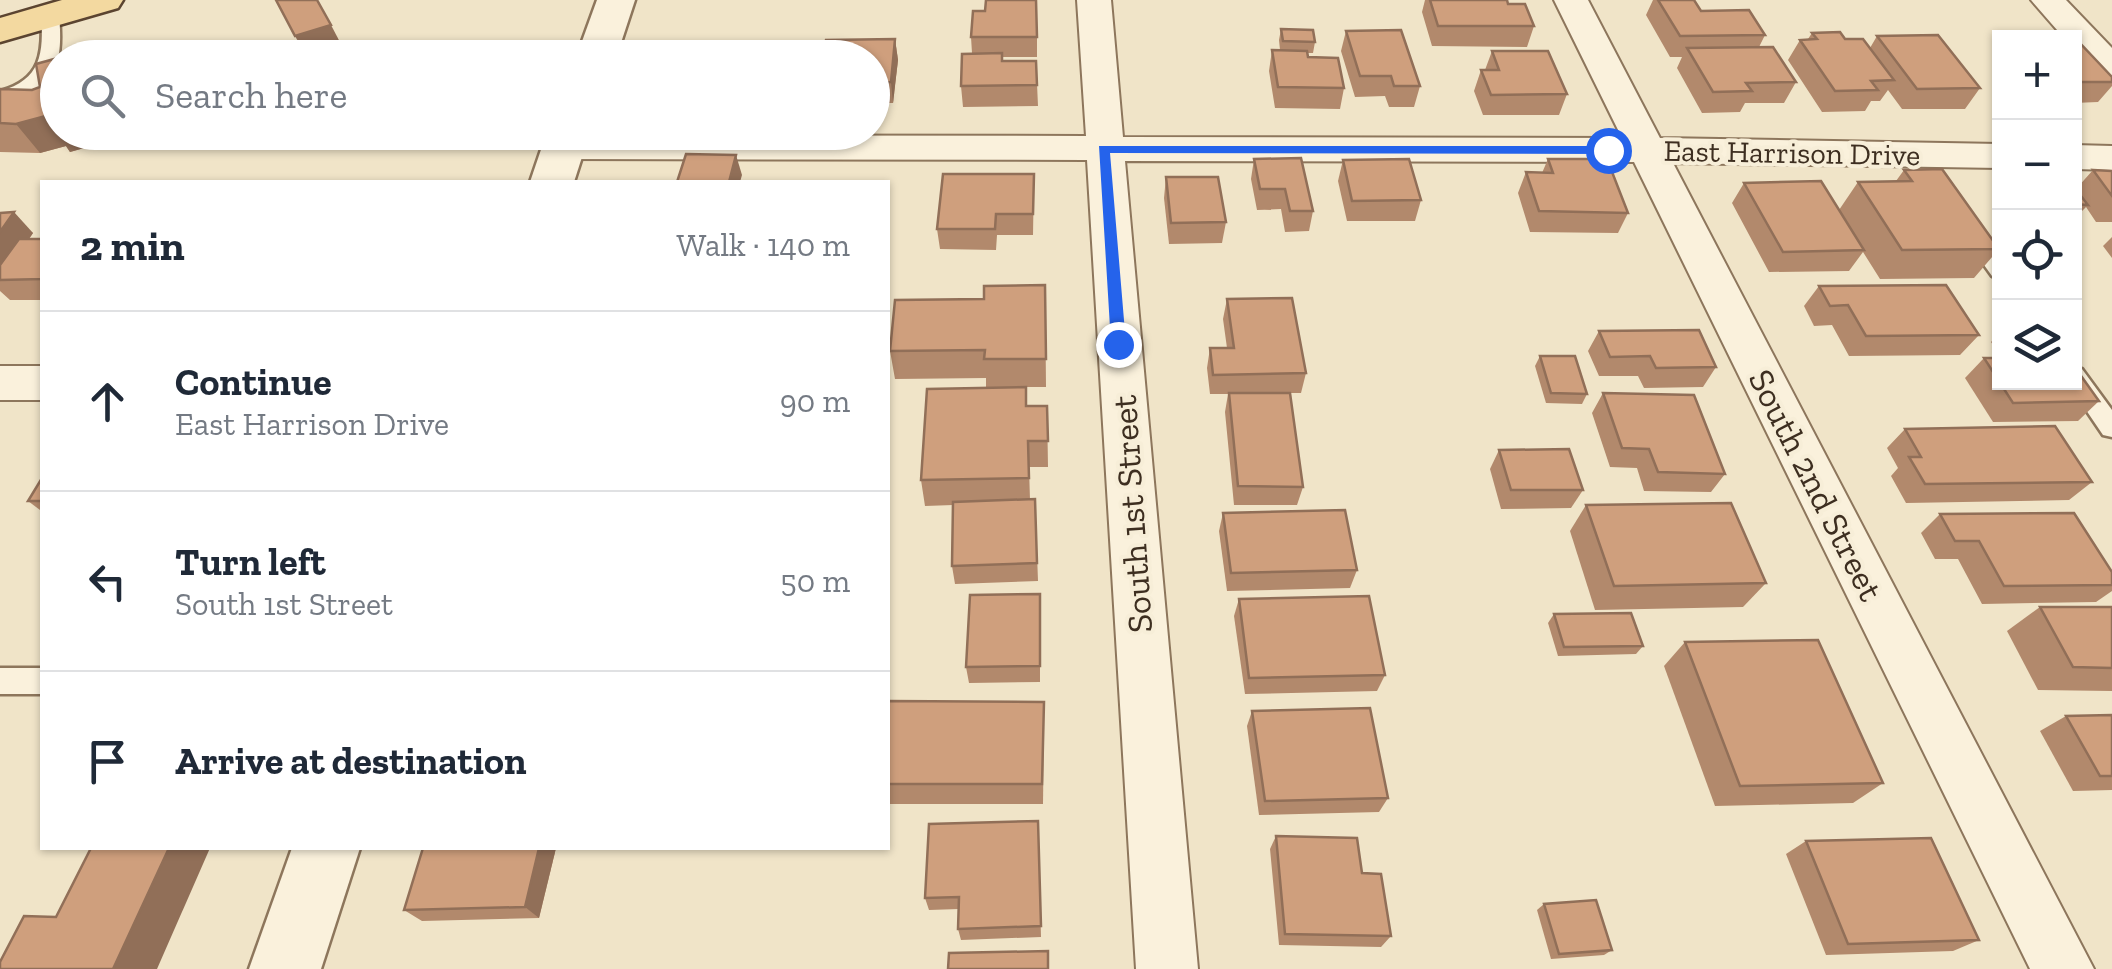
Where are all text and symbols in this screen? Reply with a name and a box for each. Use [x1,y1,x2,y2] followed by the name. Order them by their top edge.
[1992,30,2082,390] map controls
[1992,30,2082,120] button: +
[40,40,890,150] search box
[75,68,130,123] icon: search
[155,72,347,118] text: Search here
[1992,120,2082,210] button: −
[1586,128,1632,174] route start
[1663,133,1921,173] street label: East Harrison Drive
[1992,210,2082,300] button: locate
[80,220,185,271] text: 2 min
[676,226,850,264] text: Walk · 140 m
[1992,300,2082,390] button: layers
[1096,322,1142,368] route end
[175,359,332,405] text: Continue
[1740,362,1892,608] street label: South 2nd Street
[80,374,135,429] icon: ahead
[780,382,850,420] text: 90 m
[1103,394,1161,634] street label: South 1st Street
[175,405,449,443] text: East Harrison Drive
[175,539,326,585] text: Turn left
[80,554,135,609] icon: left
[780,562,850,600] text: 50 m
[175,585,393,623] text: South 1st Street
[80,734,135,789] icon: arrive
[175,738,526,784] text: Arrive at destination

